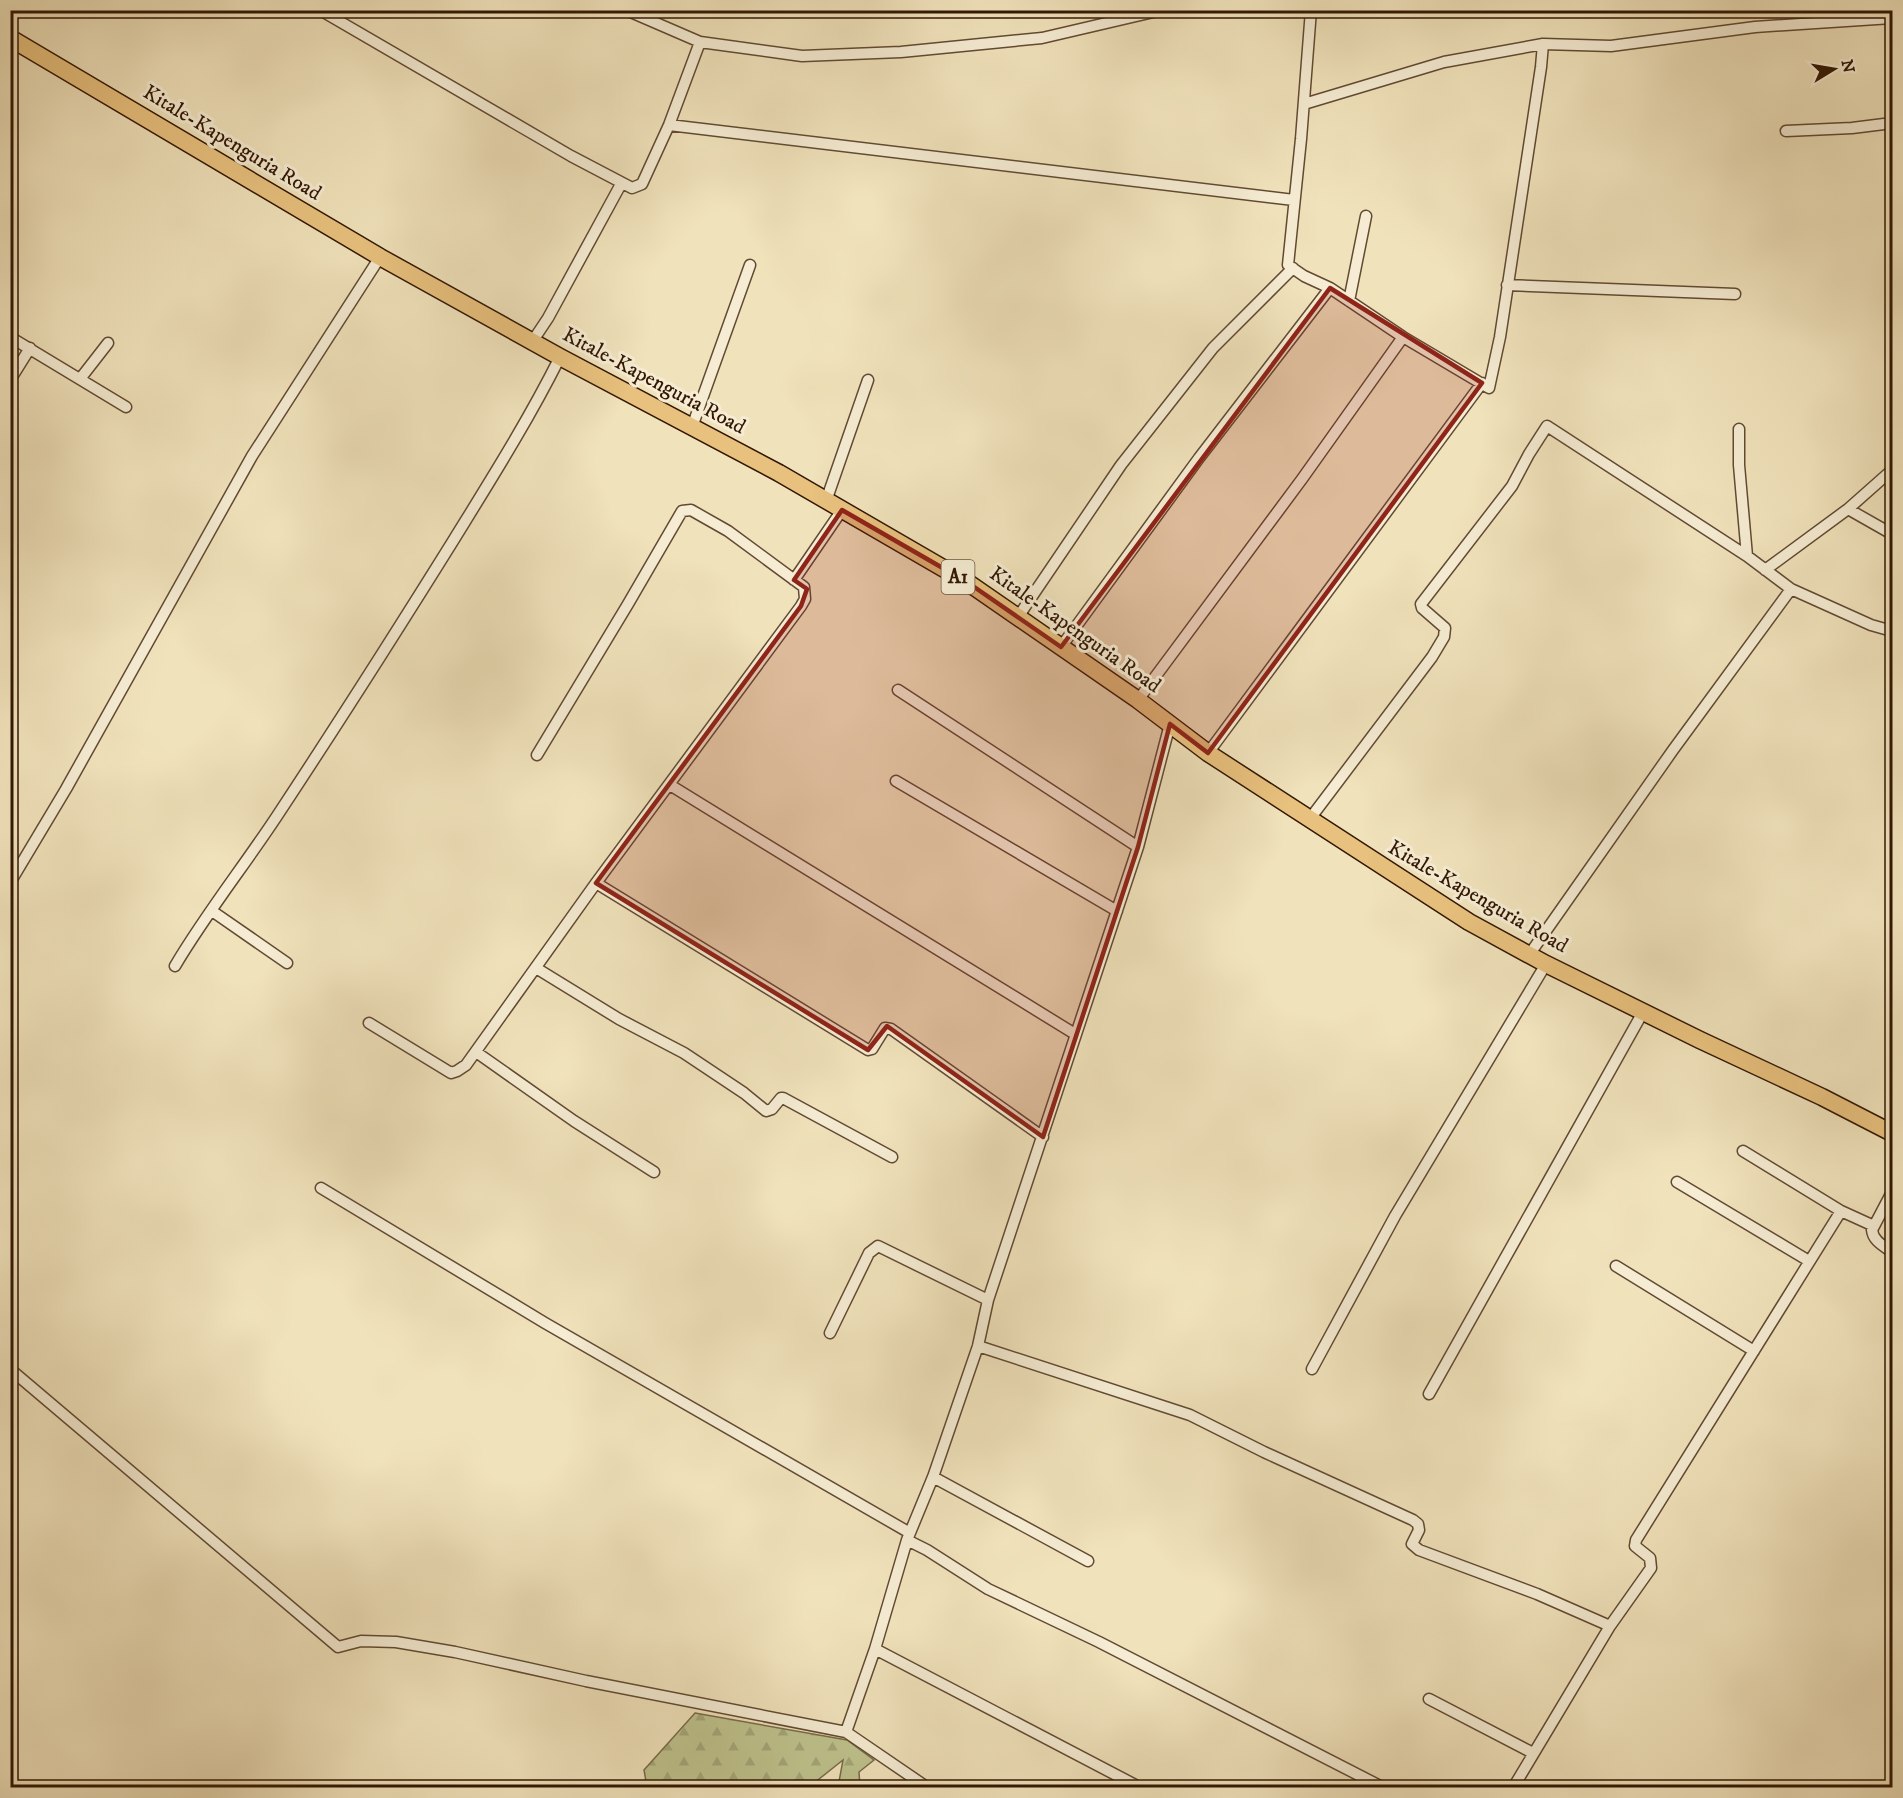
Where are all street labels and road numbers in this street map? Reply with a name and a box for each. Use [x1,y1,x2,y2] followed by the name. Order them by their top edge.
[138,79,326,207] street label: Kitale-Kapenguria Road
[558,322,750,441] street label: Kitale-Kapenguria Road
[942,560,974,594] road number: A1
[984,561,1166,699] street label: Kitale-Kapenguria Road
[1383,835,1573,959] street label: Kitale-Kapenguria Road

